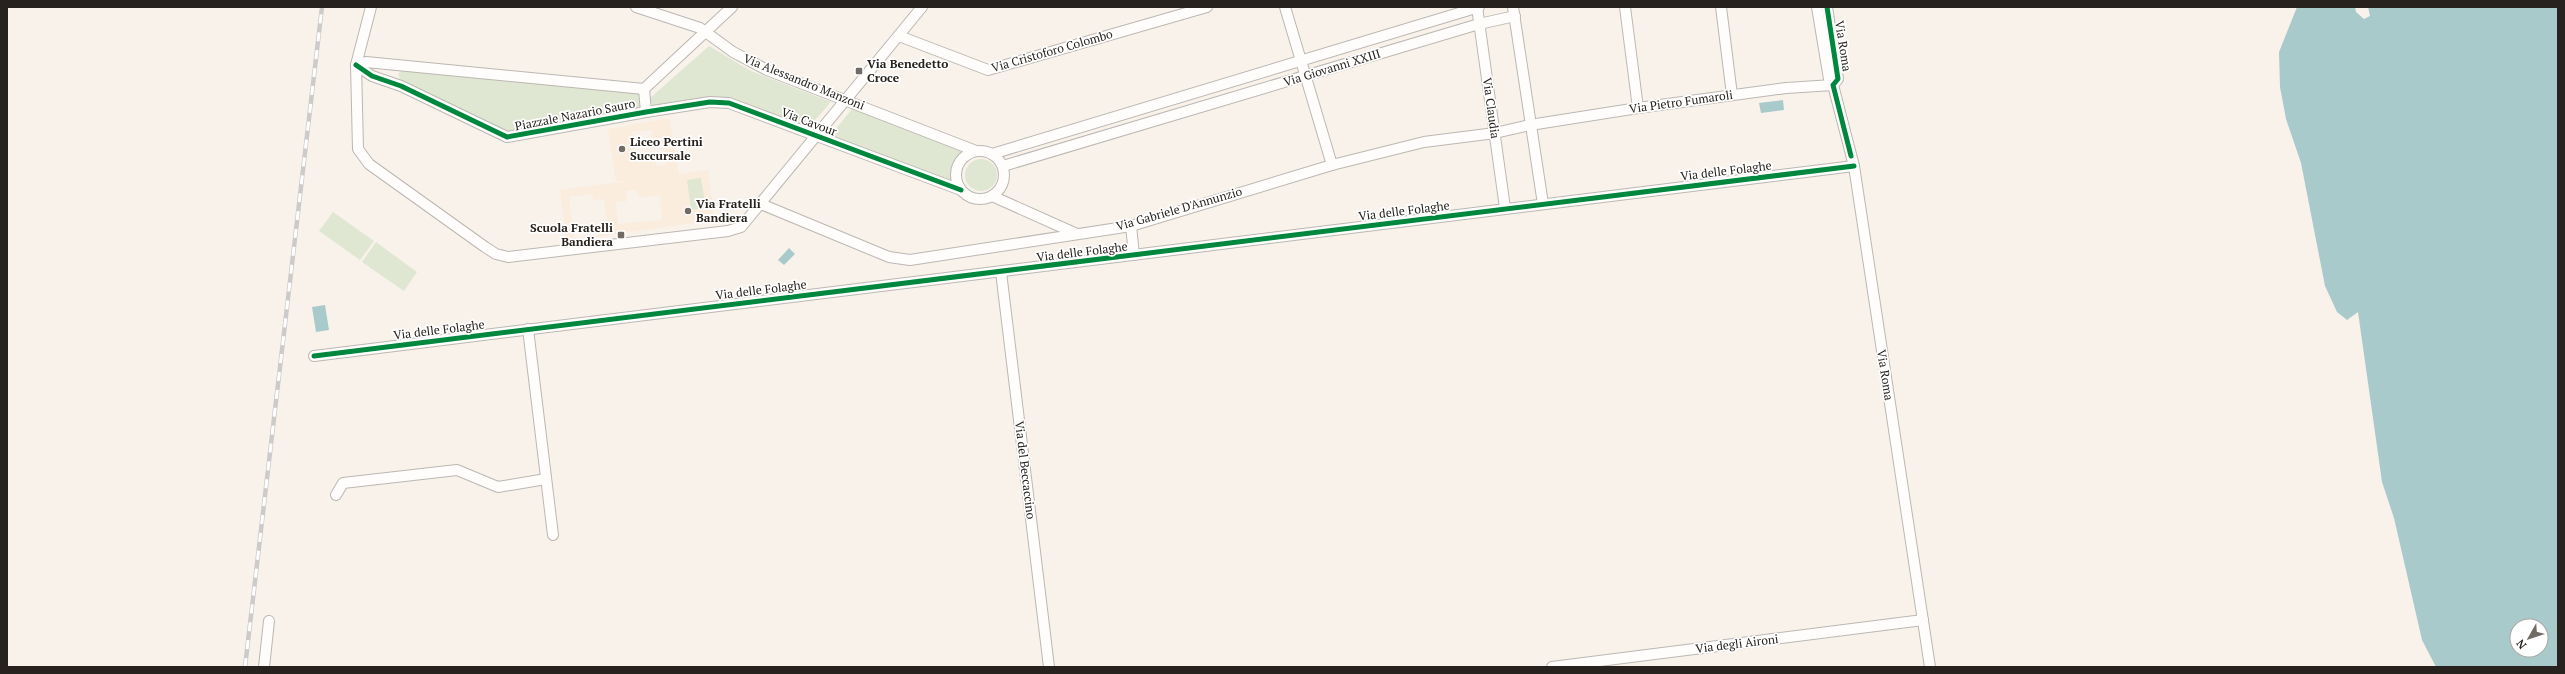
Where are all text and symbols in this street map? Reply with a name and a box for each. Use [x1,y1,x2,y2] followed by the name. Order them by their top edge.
[1832,19,1855,72] street label: Via Roma
[989,26,1115,75] street label: Via Cristoforo Colombo
[1281,46,1382,89] street label: Via Giovanni XXIII
[741,50,867,113] street label: Via Alessandro Manzoni
[867,56,948,85] place label: Via Benedetto Croce
[854,66,864,76] marker: Via Benedetto Croce
[1480,76,1503,139] street label: Via Claudia
[1628,87,1734,116] street label: Via Pietro Fumaroli
[514,95,637,134] street label: Piazzale Nazario Sauro
[779,104,840,139] street label: Via Cavour
[630,134,703,163] place label: Liceo Pertini Succursale
[617,144,627,154] marker: Liceo Pertini Succursale
[1679,157,1772,184] street label: Via delle Folaghe
[1114,183,1244,234] street label: Via Gabriele D'Annunzio
[696,196,761,225] place label: Via Fratelli Bandiera
[1357,197,1450,224] street label: Via delle Folaghe
[683,206,693,216] marker: Via Fratelli Bandiera
[530,220,613,249] place label: Scuola Fratelli Bandiera
[616,230,626,240] marker: Scuola Fratelli Bandiera
[1035,238,1128,265] street label: Via delle Folaghe
[714,276,807,303] street label: Via delle Folaghe
[392,316,485,343] street label: Via delle Folaghe
[1874,348,1897,401] street label: Via Roma
[1012,420,1039,520] street label: Via del Beccaccino
[2509,618,2549,658] north arrow
[1695,631,1780,656] street label: Via degli Aironi
[2513,636,2529,652] text: N

